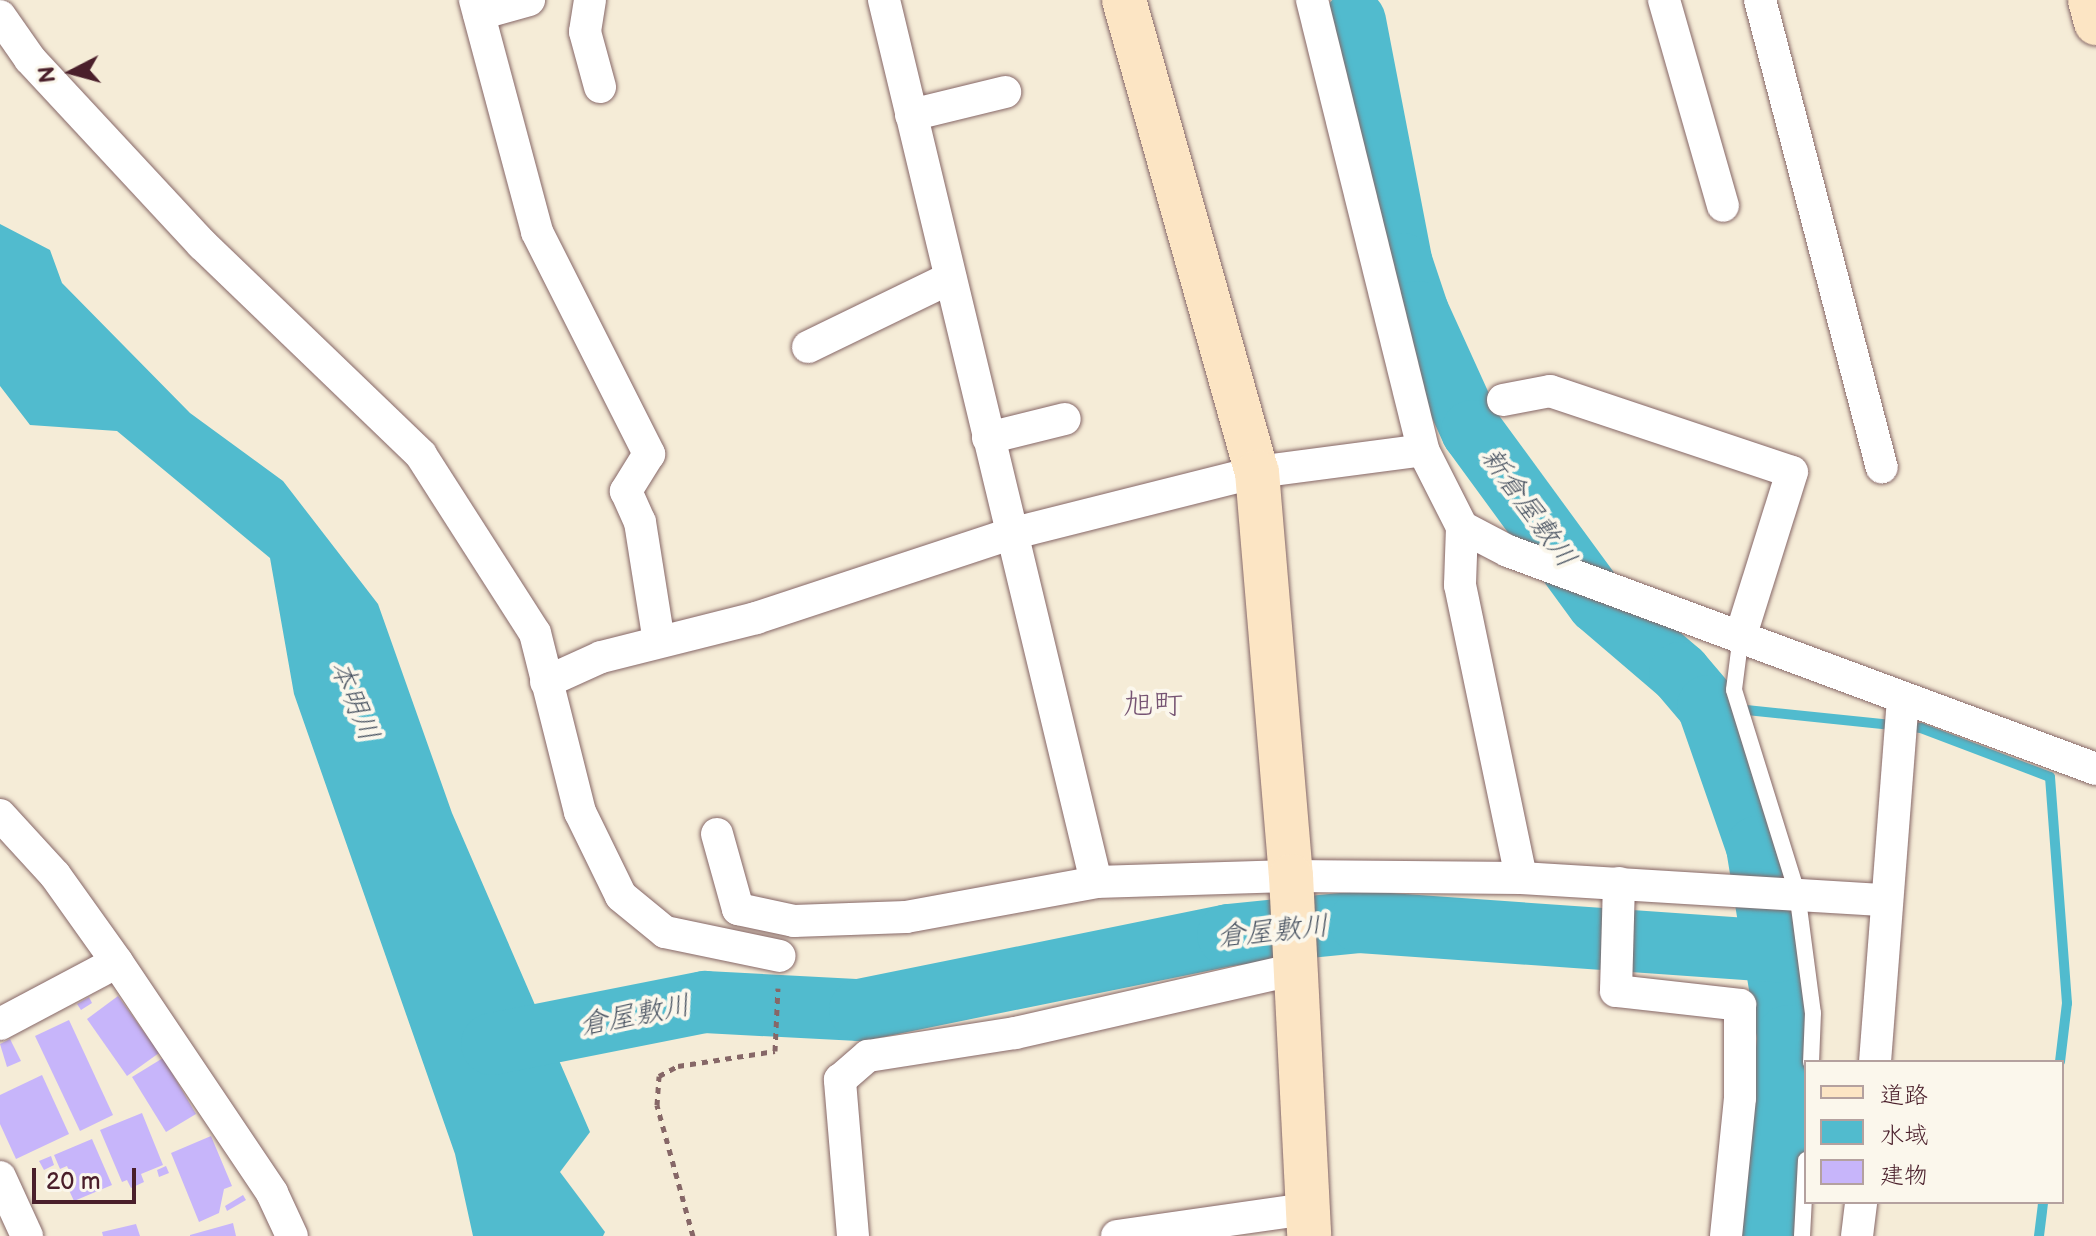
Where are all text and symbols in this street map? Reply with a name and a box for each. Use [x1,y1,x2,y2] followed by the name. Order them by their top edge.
[32,32,112,112] north arrow
[33,65,62,84] text: N
[1473,441,1583,575] water label: 新倉屋敷川
[323,656,385,746] water label: 本明川
[1123,687,1183,723] district label: 旭町
[1216,909,1330,955] water label: 倉屋敷川
[577,989,693,1043] water label: 倉屋敷川
[1804,1060,2064,1204] legend
[1880,1081,1928,1110] text: 道路
[1880,1121,1928,1150] text: 水域
[36,1152,140,1202] scale bar
[1880,1161,1928,1190] text: 建物
[46,1167,101,1196] text: 20 m

